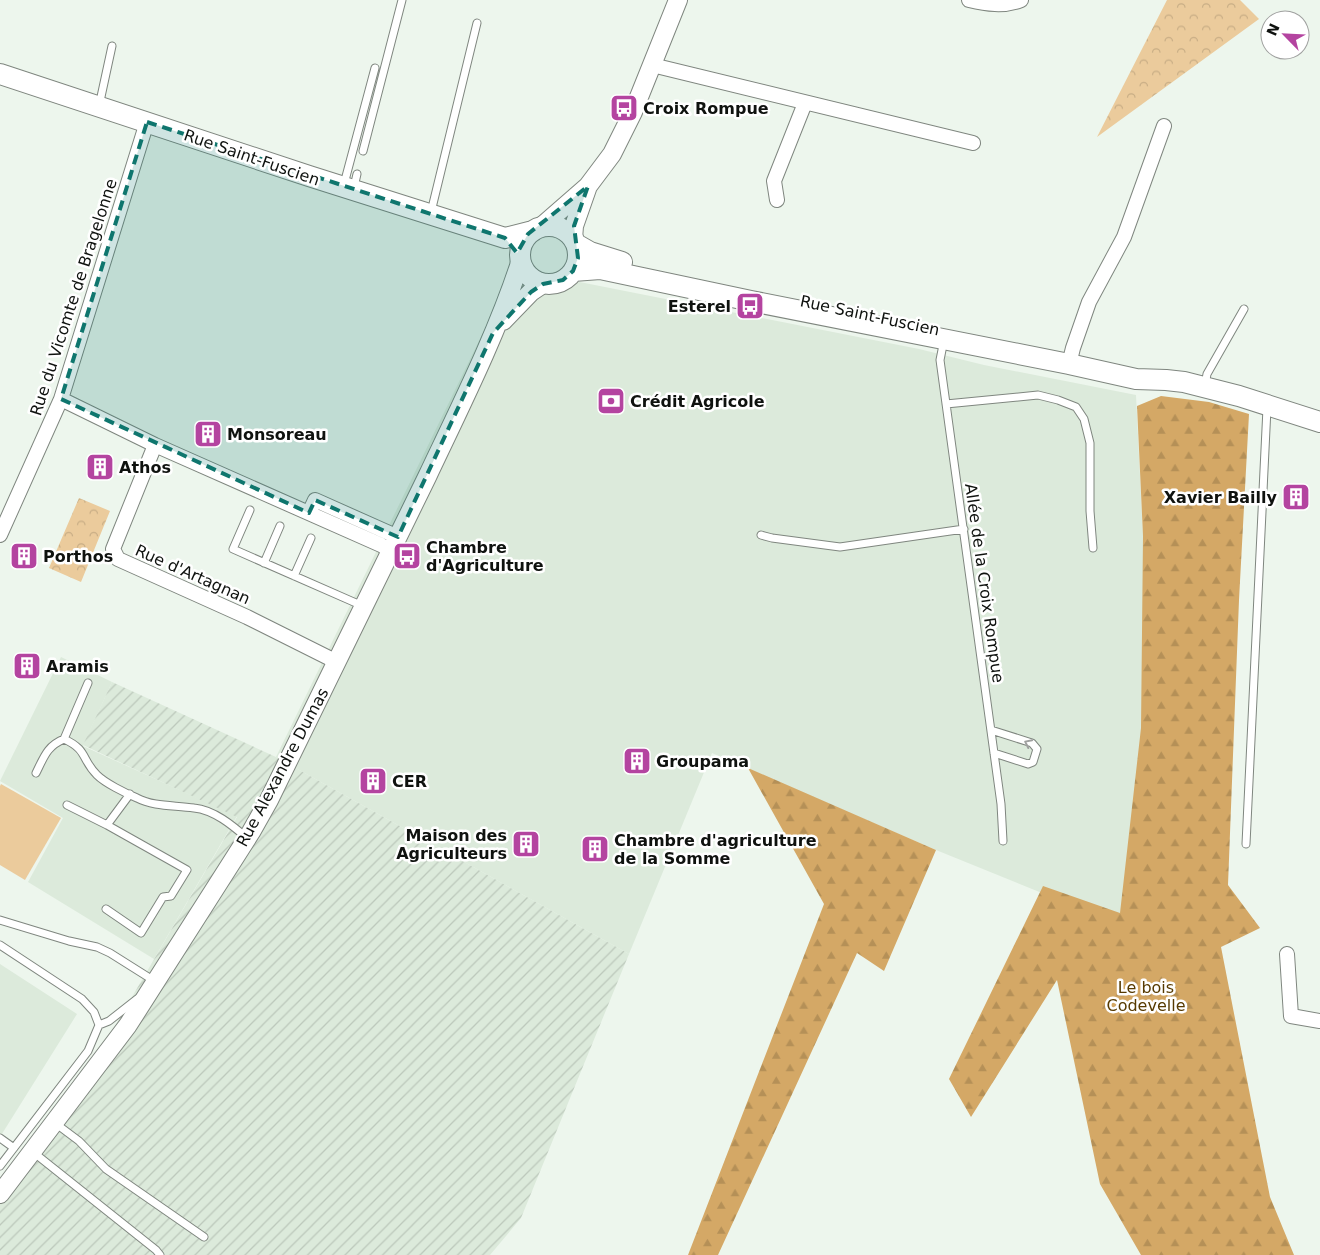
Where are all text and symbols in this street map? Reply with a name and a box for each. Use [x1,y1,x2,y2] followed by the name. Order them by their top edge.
[1260,10,1310,60] north arrow
[1263,21,1283,38] text: N
[609,93,639,123] bus stop icon: Croix Rompue
[643,99,769,118] place label: Croix Rompue
[182,125,322,190] street label: Rue Saint-Fuscien
[26,176,121,418] street label: Rue du Vicomte de Bragelonne
[735,291,765,321] bus stop icon: Esterel
[798,291,941,340] street label: Rue Saint-Fuscien
[668,297,731,316] place label: Esterel
[596,386,626,416] bank icon: Crédit Agricole
[630,392,765,411] place label: Crédit Agricole
[193,419,223,449] building icon: Monsoreau
[227,425,327,444] place label: Monsoreau
[85,452,115,482] building icon: Athos
[119,458,171,477] place label: Athos
[961,482,1008,684] street label: Allée de la Croix Rompue
[1281,482,1311,512] building icon: Xavier Bailly
[1164,488,1278,507] place label: Xavier Bailly
[426,538,544,575] place label: Chambre d'Agriculture
[9,541,39,571] building icon: Porthos
[132,541,253,608] street label: Rue d'Artagnan
[392,541,422,571] bus stop icon: Chambre d'Agriculture
[43,547,113,566] place label: Porthos
[12,651,42,681] building icon: Aramis
[46,657,109,676] place label: Aramis
[232,684,332,850] street label: Rue Alexandre Dumas
[1024,739,1033,749] one-way arrow
[622,746,652,776] building icon: Groupama
[656,752,749,771] place label: Groupama
[358,766,388,796] building icon: CER
[392,772,427,791] place label: CER
[396,826,507,863] place label: Maison des Agriculteurs
[511,829,541,859] building icon: Maison des Agriculteurs
[614,831,817,868] place label: Chambre d'agriculture de la Somme
[580,834,610,864] building icon: Chambre d'agriculture de la Somme
[1106,978,1186,1015] park label: Le bois Codevelle

